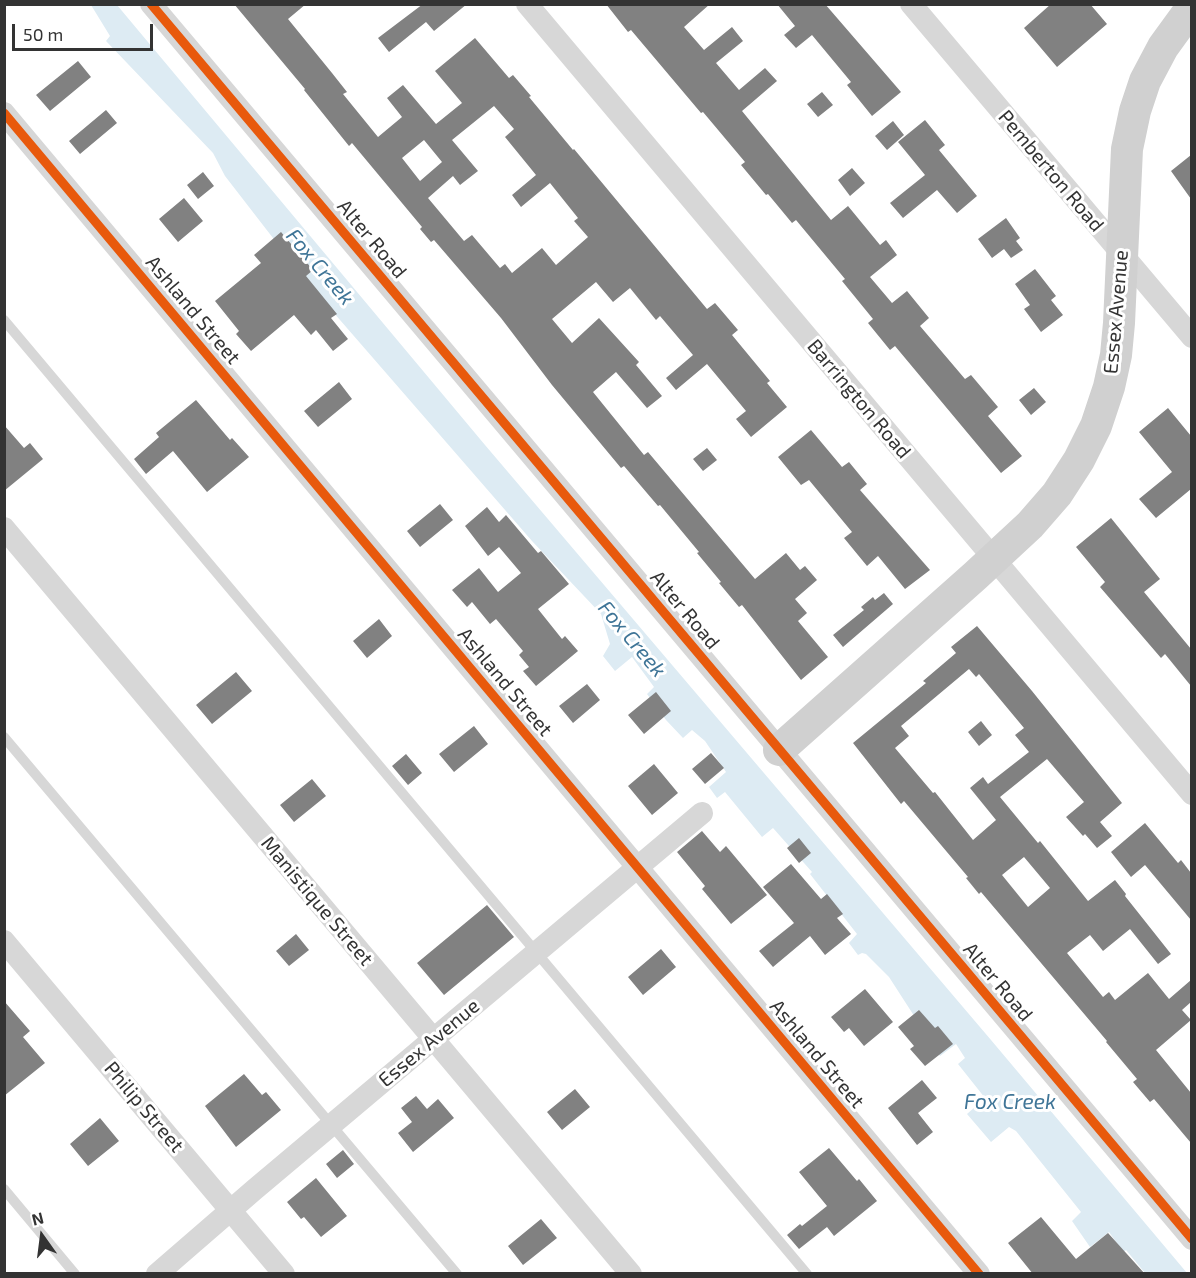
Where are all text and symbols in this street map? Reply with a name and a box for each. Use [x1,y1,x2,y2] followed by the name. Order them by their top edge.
[15,12,156,50] scale bar
[23,23,63,45] text: 50 m
[993,105,1109,237] street label: Pemberton Road
[332,195,412,283] street label: Alter Road
[281,224,359,310] water label: Fox Creek
[1099,249,1133,375] street label: Essex Avenue
[141,251,245,369] street label: Ashland Street
[802,334,916,464] street label: Barrington Road
[645,566,725,654] street label: Alter Road
[593,596,671,682] water label: Fox Creek
[453,623,557,741] street label: Ashland Street
[256,831,378,971] street label: Manistique Street
[958,938,1038,1026] street label: Alter Road
[374,994,484,1092] street label: Essex Avenue
[765,995,869,1113] street label: Ashland Street
[99,1057,189,1157] street label: Philip Street
[964,1089,1056,1115] water label: Fox Creek
[12,1206,72,1266] north arrow
[30,1207,45,1229] text: N

